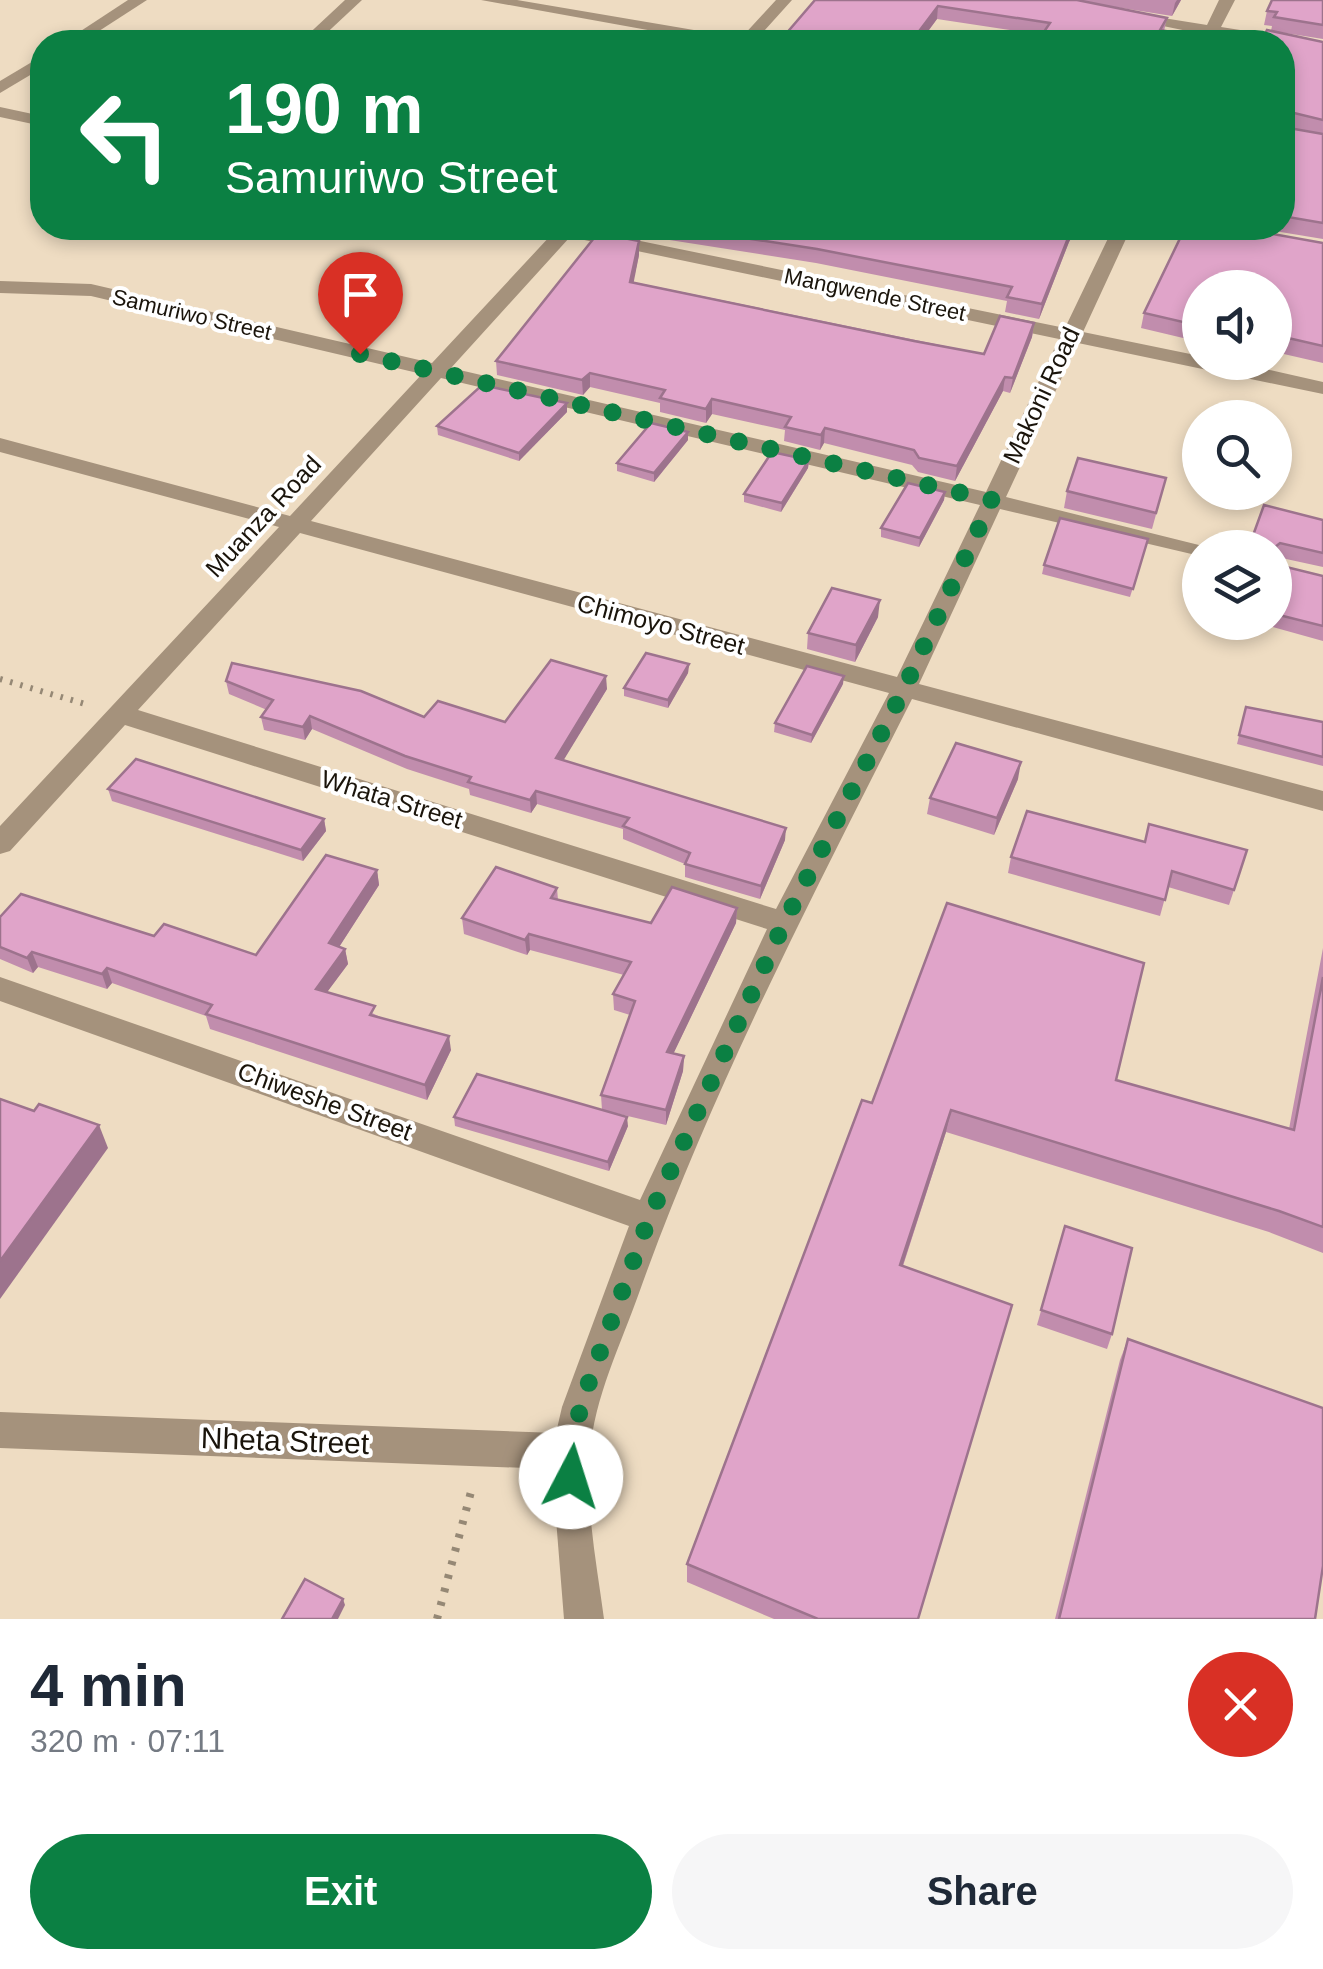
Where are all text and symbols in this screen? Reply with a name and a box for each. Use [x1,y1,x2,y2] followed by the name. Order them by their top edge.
[60,70,190,200] icon: left
[225,70,423,148] text: 190 m
[225,152,558,203] text: Samuriwo Street
[318,252,403,355] pin
[782,263,968,326] street label: Mangwende Street
[333,267,388,322] icon: arrive
[1182,270,1292,640] map controls
[1182,270,1292,380] button: sound
[110,284,274,345] street label: Samuriwo Street
[997,322,1085,468] street label: Makoni Road
[1182,400,1292,510] button: search
[200,450,326,582] street label: Muanza Road
[1182,530,1292,640] button: layers
[574,588,748,660] street label: Chimoyo Street
[318,764,466,834] street label: Whata Street
[234,1056,416,1146] street label: Chiweshe Street
[200,1421,370,1460] street label: Nheta Street
[519,1425,623,1529] position arrow
[30,1652,187,1719] text: 4 min
[1188,1652,1293,1757] button: close
[30,1723,225,1759] text: 320 m · 07:11
[30,1834,652,1949] button: Exit
[672,1834,1293,1949] button: Share

